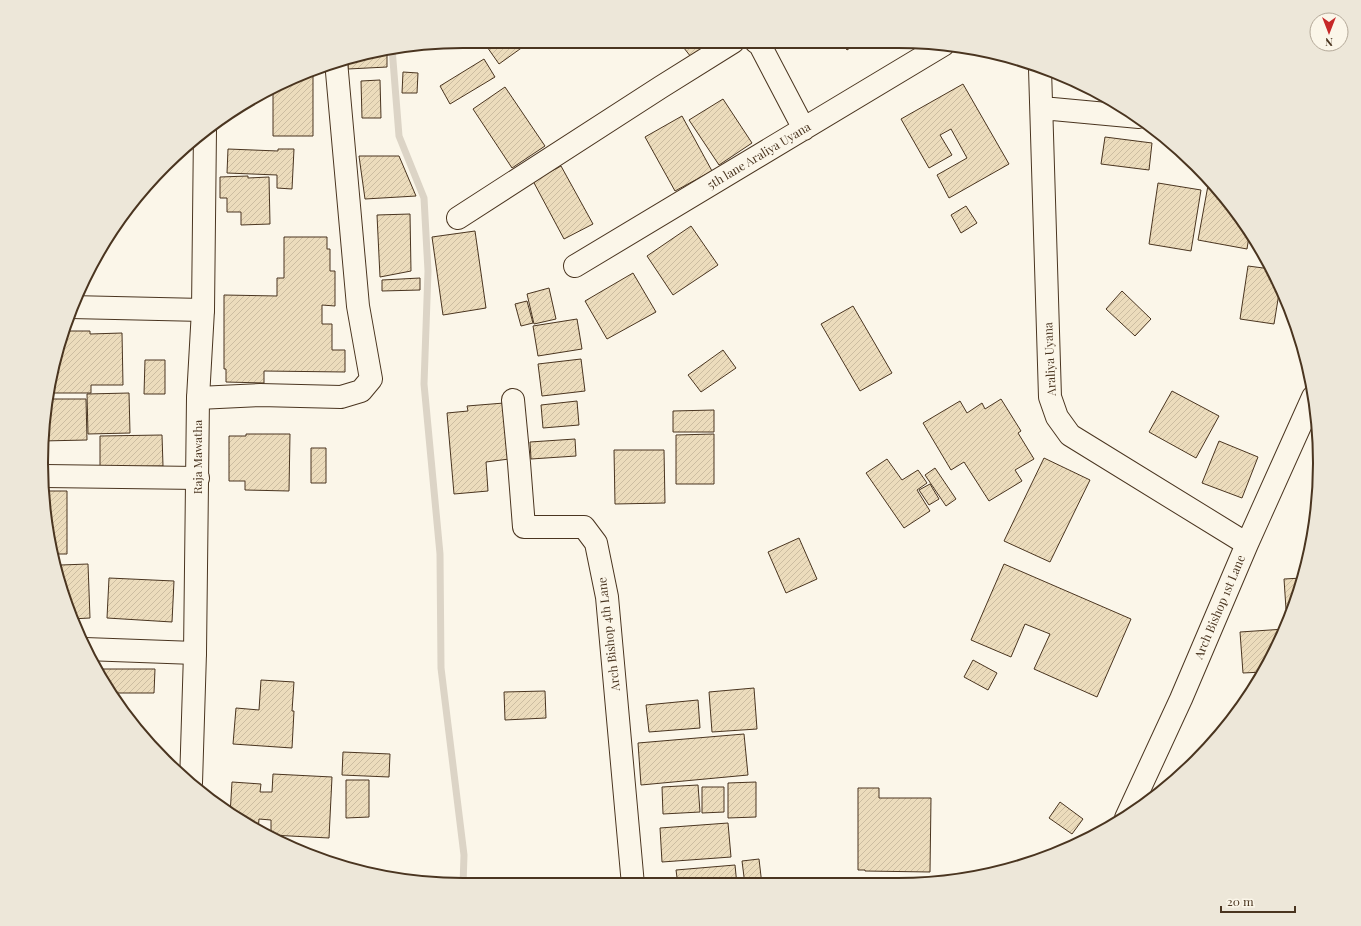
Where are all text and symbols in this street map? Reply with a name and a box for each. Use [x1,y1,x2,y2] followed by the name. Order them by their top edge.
[1309,12,1349,52] north arrow
[1325,35,1333,50] text: N
[704,118,813,192] street label: 5th lane Araliya Uyana
[1039,322,1059,397] street label: Araliya Uyana
[189,420,205,494] street label: Raja Mawatha
[1190,552,1248,662] street label: Arch Bishop 1st Lane
[593,576,623,693] street label: Arch Bishop 4th Lane
[1221,888,1295,914] scale bar
[1227,893,1254,909] text: 20 m

